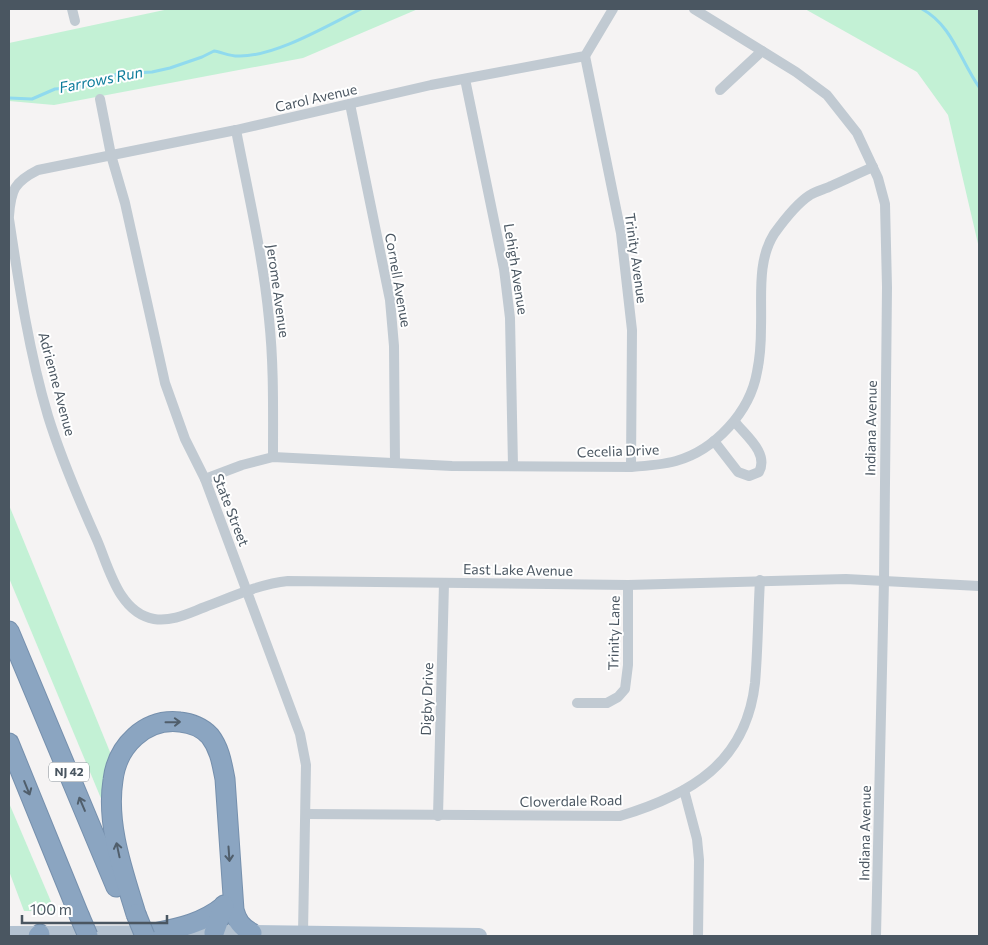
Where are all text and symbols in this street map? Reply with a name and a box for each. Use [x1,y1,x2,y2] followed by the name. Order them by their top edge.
[57,62,144,96] water label: Farrows Run
[273,80,359,115] street label: Carol Avenue
[622,212,651,304] street label: Trinity Avenue
[501,222,532,316] street label: Lehigh Avenue
[382,231,415,328] street label: Cornell Avenue
[264,243,293,339] street label: Jerome Avenue
[35,330,80,438] street label: Adrienne Avenue
[861,380,880,476] street label: Indiana Avenue
[577,441,659,460] street label: Cecelia Drive
[210,471,253,549] street label: State Street
[463,560,573,579] street label: East Lake Avenue
[604,595,623,671] street label: Trinity Lane
[417,662,436,736] street label: Digby Drive
[164,717,180,727] one-way arrow
[49,762,89,782] road number: NJ 42
[23,780,33,795] one-way arrow
[855,785,874,881] street label: Indiana Avenue
[520,791,622,810] street label: Cloverdale Road
[77,797,86,812] one-way arrow
[113,843,122,859] one-way arrow
[225,845,234,861] one-way arrow
[22,892,168,924] scale bar
[30,900,72,918] text: 100 m

